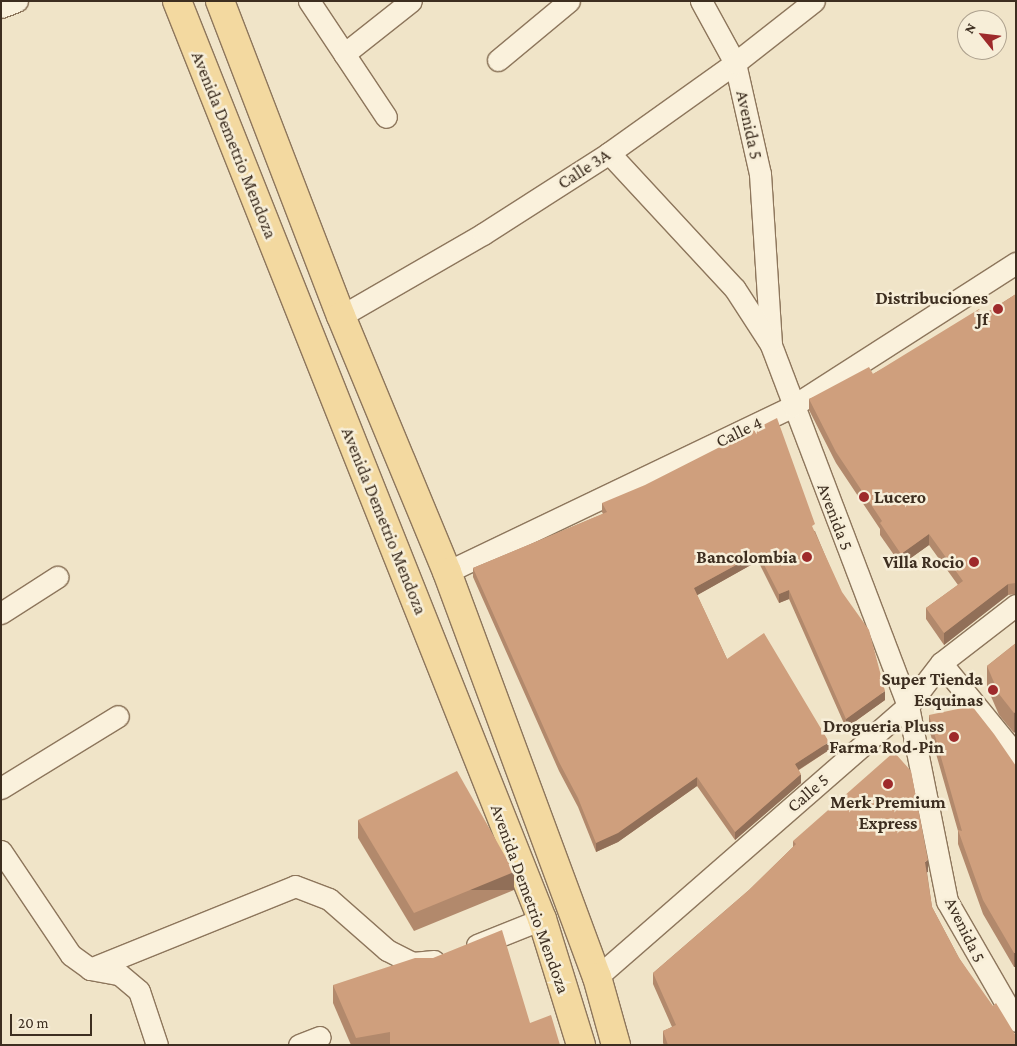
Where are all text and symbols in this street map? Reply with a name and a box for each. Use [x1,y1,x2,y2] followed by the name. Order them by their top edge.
[957,10,1007,60] north arrow
[960,20,979,36] text: N
[187,48,281,242] street label: Avenida Demetrio Mendoza
[731,89,767,161] street label: Avenida 5
[554,144,614,194] street label: Calle 3A
[875,288,988,330] place label: Distribuciones Jf
[992,303,1004,315] marker: Distribuciones Jf
[712,412,766,452] street label: Calle 4
[337,424,431,618] street label: Avenida Demetrio Mendoza
[812,480,858,554] street label: Avenida 5
[874,486,926,508] place label: Lucero
[858,491,870,503] marker: Lucero
[696,546,797,568] place label: Bancolombia
[801,551,813,563] marker: Bancolombia
[883,551,964,573] place label: Villa Rocio
[968,556,980,568] marker: Villa Rocio
[882,669,983,712] place label: Super Tienda Esquinas
[987,684,999,696] marker: Super Tienda Esquinas
[823,716,944,759] place label: Drogueria Pluss Farma Rod-Pin
[948,731,960,743] marker: Drogueria Pluss Farma Rod-Pin
[783,769,833,817] street label: Calle 5
[882,778,894,790] marker: Merk Premium Express
[830,792,946,834] place label: Merk Premium Express
[486,801,574,997] street label: Avenida Demetrio Mendoza
[940,894,990,966] street label: Avenida 5
[12,1004,95,1036] scale bar
[18,1015,49,1031] text: 20 m

